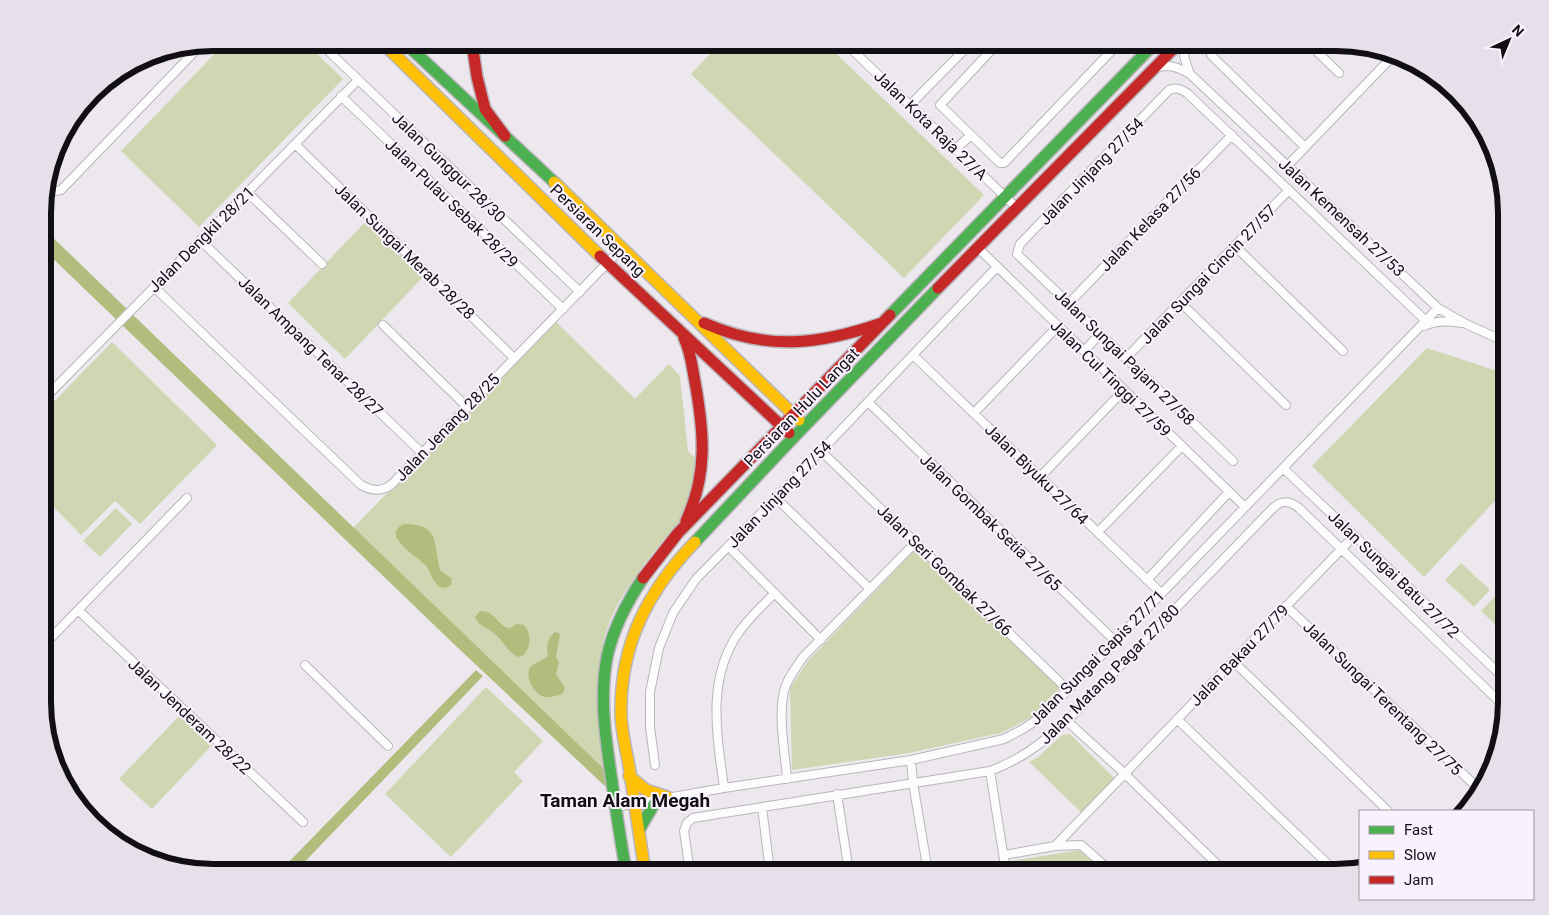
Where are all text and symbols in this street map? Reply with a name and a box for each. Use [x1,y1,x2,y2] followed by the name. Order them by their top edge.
[1484,15,1534,65] north arrow
[1509,21,1527,40] text: N
[870,66,992,185] street label: Jalan Kota Raja 27/A
[388,108,509,226] street label: Jalan Gunggur 28/30
[1035,114,1147,229] street label: Jalan Jinjang 27/54
[381,135,522,272] street label: Jalan Pulau Sebak 28/29
[1275,154,1408,281] street label: Jalan Kemensah 27/53
[1096,163,1205,275] street label: Jalan Kelasa 27/56
[331,179,479,323] street label: Jalan Sungai Merab 28/28
[546,180,649,281] street label: Persiaran Sepang
[144,182,258,296] street label: Jalan Dengkil 28/21
[1137,201,1280,348] street label: Jalan Sungai Cincin 27/57
[235,272,387,420] street label: Jalan Ampang Tenar 28/27
[1051,285,1199,429] street label: Jalan Sungai Pajam 27/58
[1046,316,1175,441] street label: Jalan Cul Tinggi 27/59
[740,344,863,471] street label: Persiaran Hulu Langat
[391,370,504,485] street label: Jalan Jenang 28/25
[981,420,1092,529] street label: Jalan Biyuku 27/64
[723,437,835,552] street label: Jalan Jinjang 27/54
[916,450,1065,595] street label: Jalan Gombak Setia 27/65
[873,501,1016,640] street label: Jalan Seri Gombak 27/66
[1324,507,1463,642] street label: Jalan Sungai Batu 27/72
[1026,586,1169,729] street label: Jalan Sungai Gapis 27/71
[1036,601,1183,748] street label: Jalan Matang Pagar 27/80
[1186,601,1293,710] street label: Jalan Bakau 27/79
[1299,617,1466,779] street label: Jalan Sungai Terentang 27/75
[124,655,255,778] street label: Jalan Jenderam 28/22
[540,789,710,812] district label: Taman Alam Megah
[1359,810,1534,900] legend
[1404,821,1433,839] text: Fast
[1404,846,1436,864] text: Slow
[1404,871,1434,889] text: Jam

